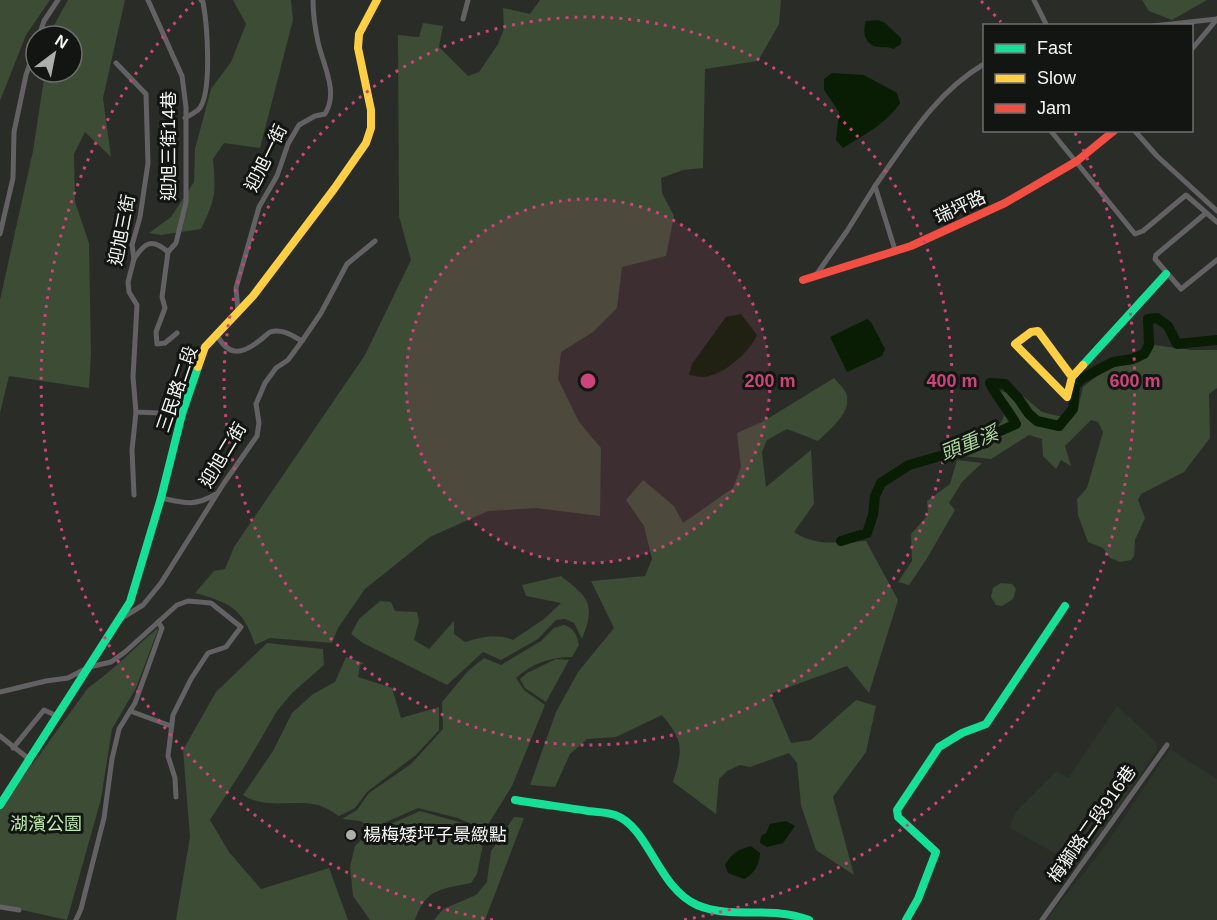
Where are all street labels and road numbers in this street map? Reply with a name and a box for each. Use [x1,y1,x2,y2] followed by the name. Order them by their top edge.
[159,91,179,201] street label: 迎旭三街14巷
[241,121,291,195] street label: 迎旭一街
[931,187,989,227] street label: 瑞坪路
[105,193,139,267] street label: 迎旭三街
[153,343,201,435] street label: 三民路二段
[196,419,250,491] street label: 迎旭二街
[1044,762,1140,886] street label: 梅獅路二段916巷

